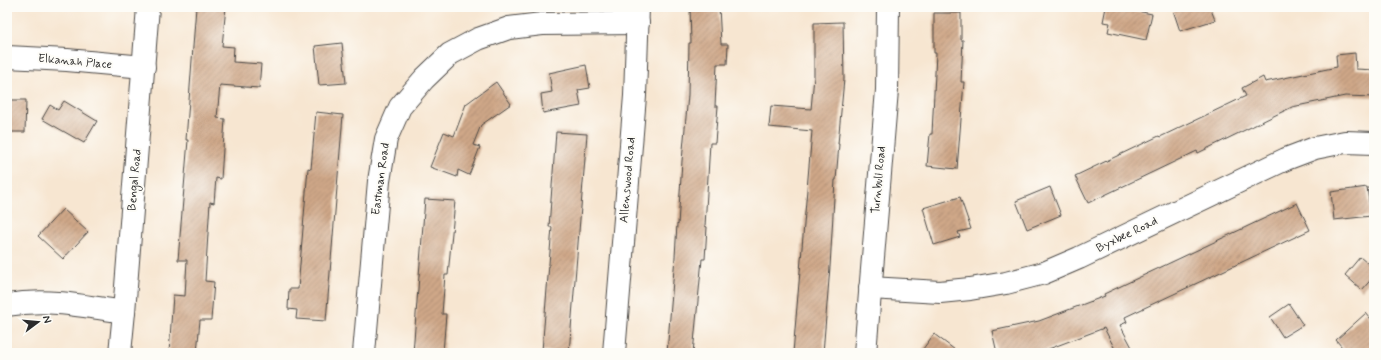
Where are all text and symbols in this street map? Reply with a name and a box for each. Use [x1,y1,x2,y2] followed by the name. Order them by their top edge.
[37,51,113,73] street label: Elkanah Place
[616,136,640,224] street label: Allenswood Road
[368,142,394,216] street label: Eastman Road
[868,146,890,214] street label: Turnbull Road
[124,148,146,212] street label: Bengal Road
[1094,213,1160,257] street label: Byxbee Road
[18,302,58,342] north arrow
[39,314,54,325] text: N

